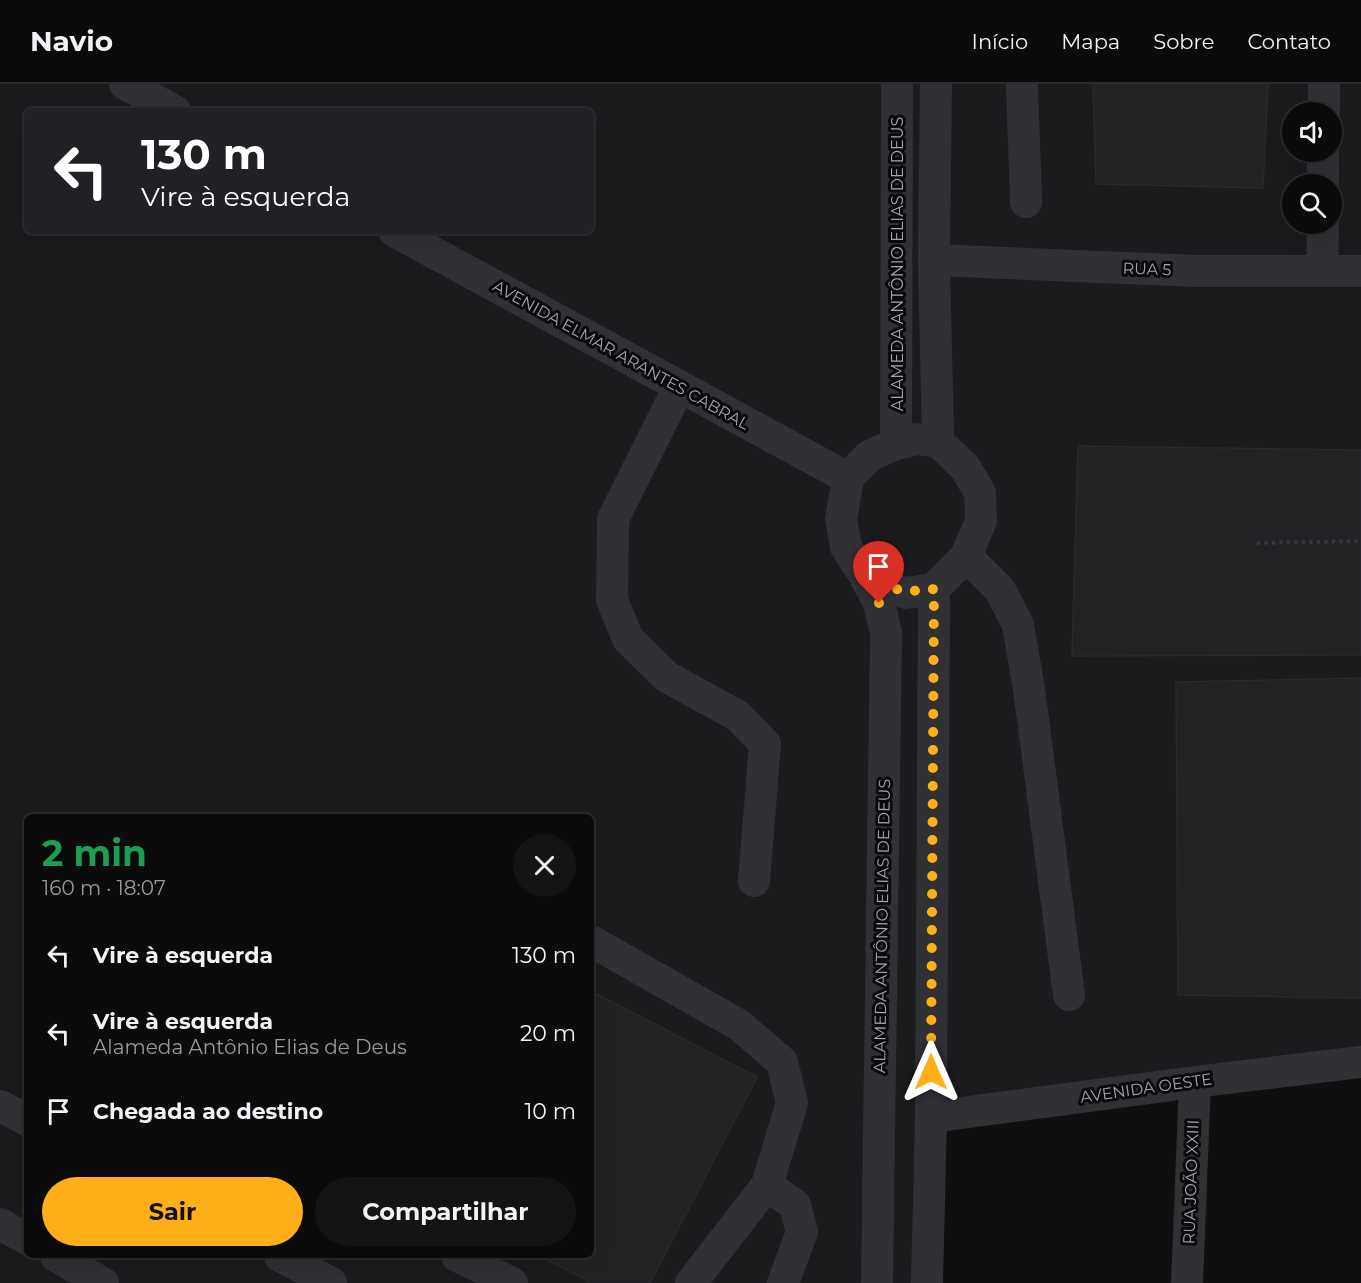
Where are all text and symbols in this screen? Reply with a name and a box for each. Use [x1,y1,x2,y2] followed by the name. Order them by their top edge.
[30,24,113,58] text: Navio
[972,29,1028,54] text: Início
[1061,29,1120,54] text: Mapa
[1153,29,1214,54] text: Sobre
[1247,29,1331,54] text: Contato
[1282,102,1342,234] map controls
[1282,102,1342,162] button: sound
[888,117,907,411] street label: ALAMEDA ANTÔNIO ELIAS DE DEUS
[141,128,267,180] text: 130 m
[42,132,120,210] icon: left
[1282,174,1342,234] button: search
[141,180,350,213] text: Vire à esquerda
[1122,259,1172,279] street label: RUA 5
[489,276,753,434] street label: AVENIDA ELMAR ARANTES CABRAL
[853,541,904,603] pin
[862,550,895,583] icon: arrive
[870,778,894,1073] street label: ALAMEDA ANTÔNIO ELIAS DE DEUS
[42,831,147,875] text: 2 min
[513,834,576,897] button: close
[42,876,166,900] text: 160 m · 18:07
[42,939,75,972] icon: left
[93,942,273,969] text: Vire à esquerda
[512,942,576,969] text: 130 m
[93,1008,273,1035] text: Vire à esquerda
[42,1017,75,1050] icon: left
[520,1020,576,1047] text: 20 m
[93,1035,407,1059] text: Alameda Antônio Elias de Deus
[899,1040,963,1104] position arrow
[1079,1069,1213,1107] street label: AVENIDA OESTE
[42,1095,75,1128] icon: arrive
[93,1098,323,1125] text: Chegada ao destino
[524,1098,576,1125] text: 10 m
[1179,1119,1203,1245] street label: RUA JOÃO XXIII
[42,1177,303,1246] button: Sair
[315,1177,576,1246] button: Compartilhar

